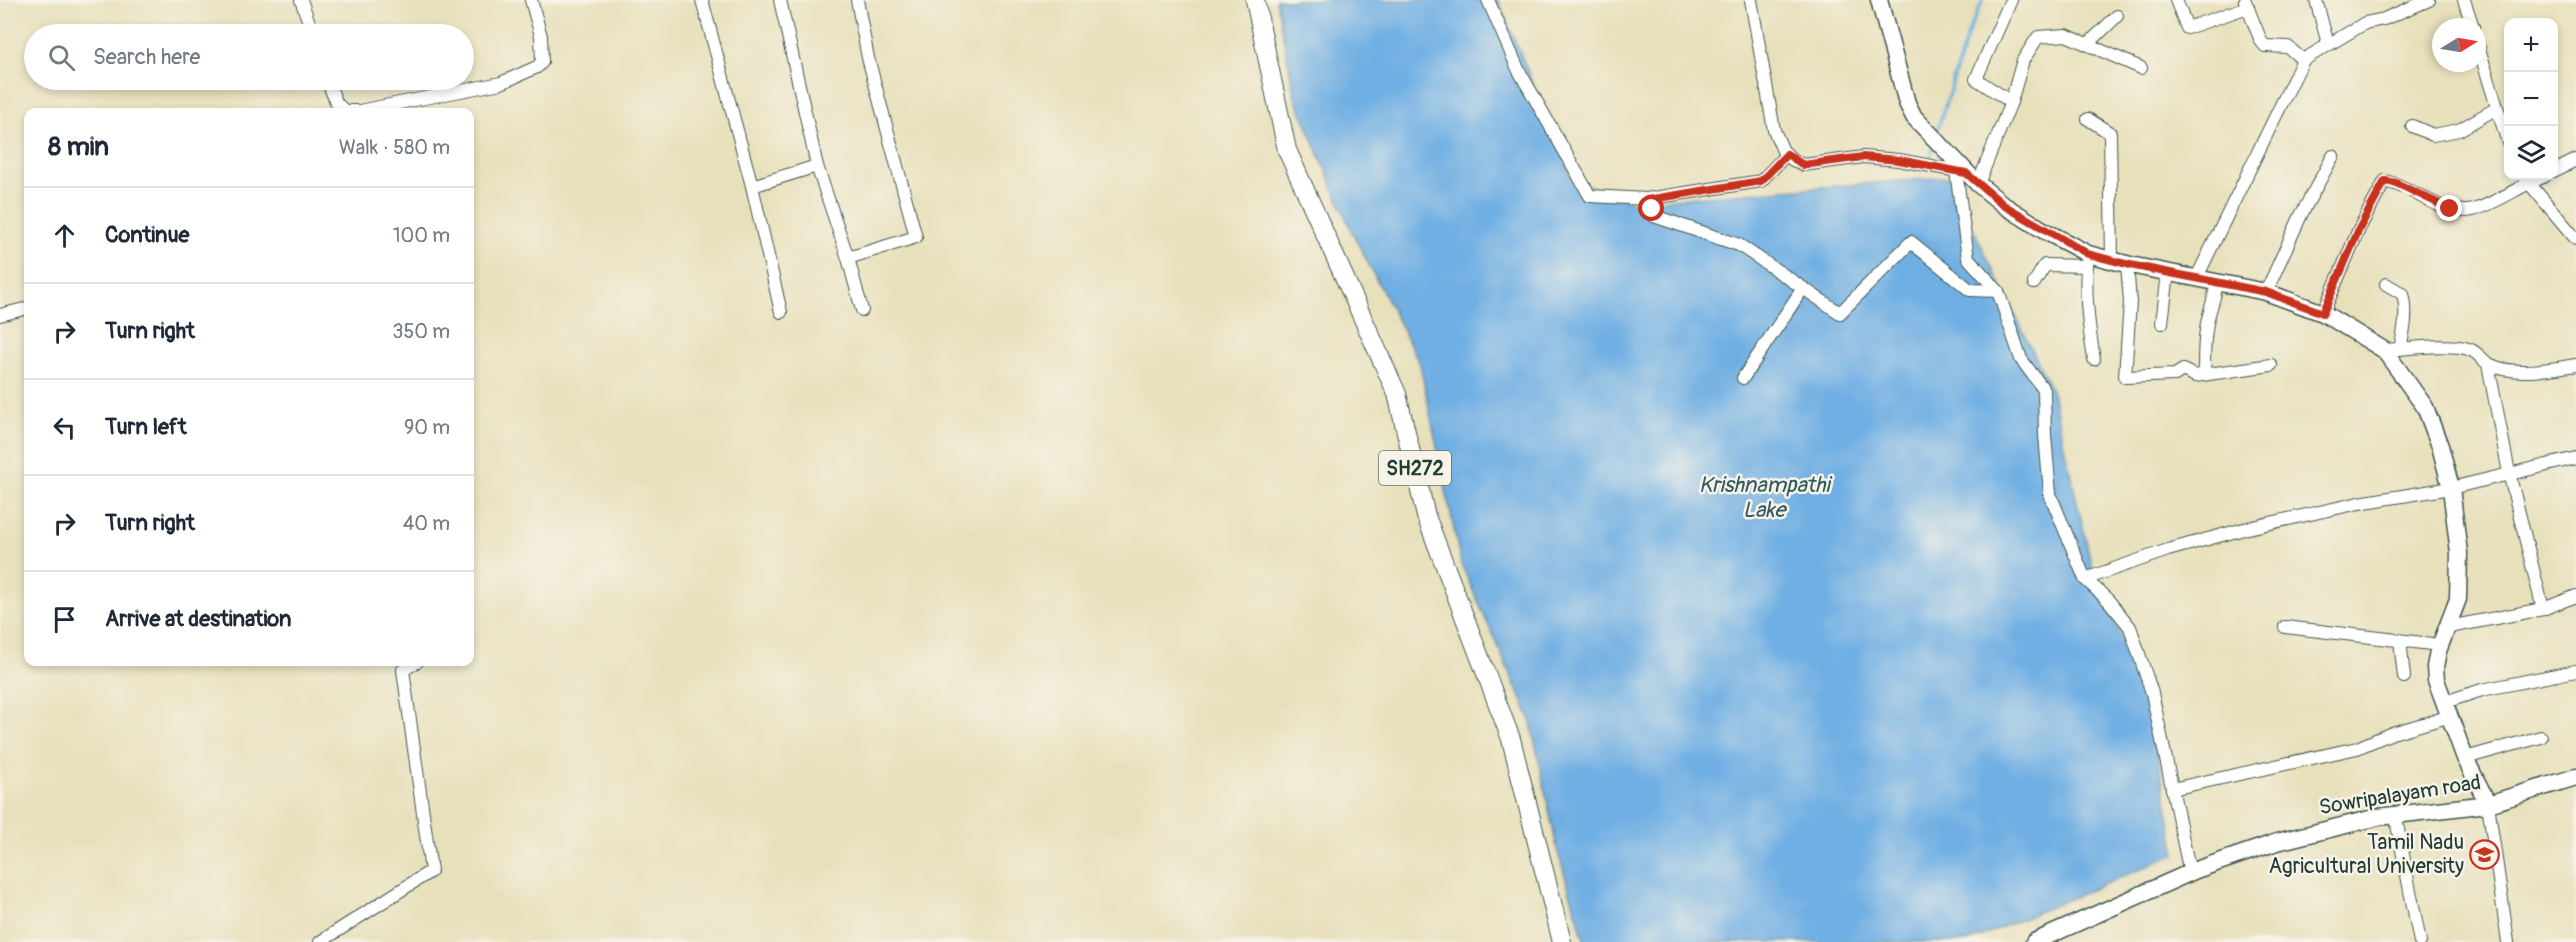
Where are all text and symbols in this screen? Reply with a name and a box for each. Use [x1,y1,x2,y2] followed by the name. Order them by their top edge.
[2432,18,2486,72] north arrow
[2504,18,2558,180] map controls
[2504,18,2558,72] button: +
[24,24,474,90] search box
[45,41,78,74] icon: search
[93,43,200,71] text: Search here
[2504,72,2558,126] button: −
[2504,126,2558,180] button: layers
[48,131,109,163] text: 8 min
[339,135,450,160] text: Walk · 580 m
[1638,195,1664,221] route start
[2436,195,2462,221] route end
[48,219,81,252] icon: ahead
[105,221,189,249] text: Continue
[393,223,450,248] text: 100 m
[48,315,81,348] icon: right
[105,317,195,345] text: Turn right
[392,319,450,344] text: 350 m
[48,411,81,444] icon: left
[105,413,187,441] text: Turn left
[404,415,450,440] text: 90 m
[1379,451,1451,485] road number: SH272
[1699,471,1832,524] water label: Krishnampathi Lake
[48,507,81,540] icon: right
[105,509,195,537] text: Turn right
[403,511,450,536] text: 40 m
[48,603,81,636] icon: arrive
[105,605,291,633] text: Arrive at destination
[2317,769,2483,821] street label: Sowripalayam road
[2268,829,2464,880] place label: Tamil Nadu Agricultural University
[2469,838,2501,870] school or university icon: Tamil Nadu Agricultural University

